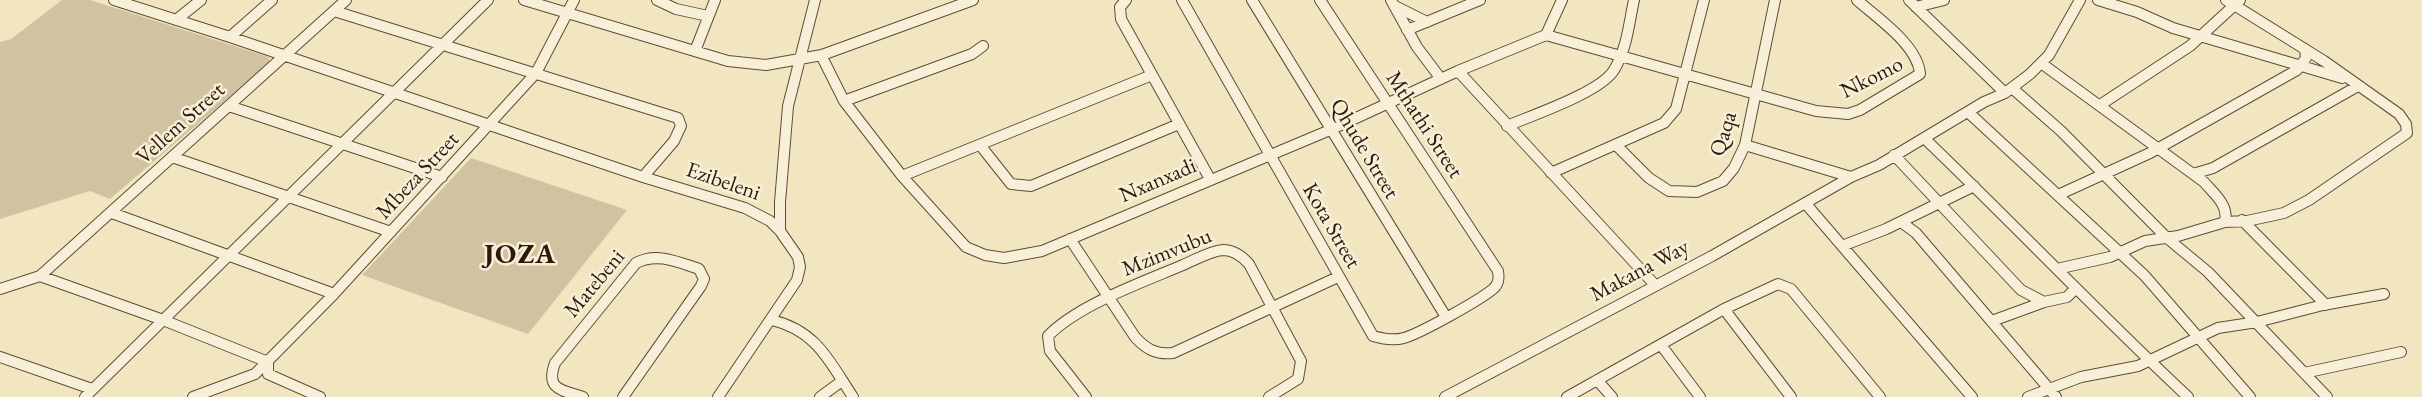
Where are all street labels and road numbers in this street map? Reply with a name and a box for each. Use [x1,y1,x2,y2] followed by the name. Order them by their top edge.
[1836,51,1908,105] street label: Nkomo
[1380,67,1468,183] street label: Mthathi Street
[131,77,231,171] street label: Vellem Street
[1324,94,1404,204] street label: Qhude Street
[1705,108,1743,160] street label: Qaqa
[371,127,465,225] street label: Mbeza Street
[1115,153,1201,209] street label: Nxanxadi
[682,157,764,207] street label: Ezibeleni
[1296,179,1366,273] street label: Kota Street
[1118,223,1216,283] street label: Mzimvubu
[1586,234,1694,308] street label: Makana Way
[559,245,631,323] street label: Matebeni

